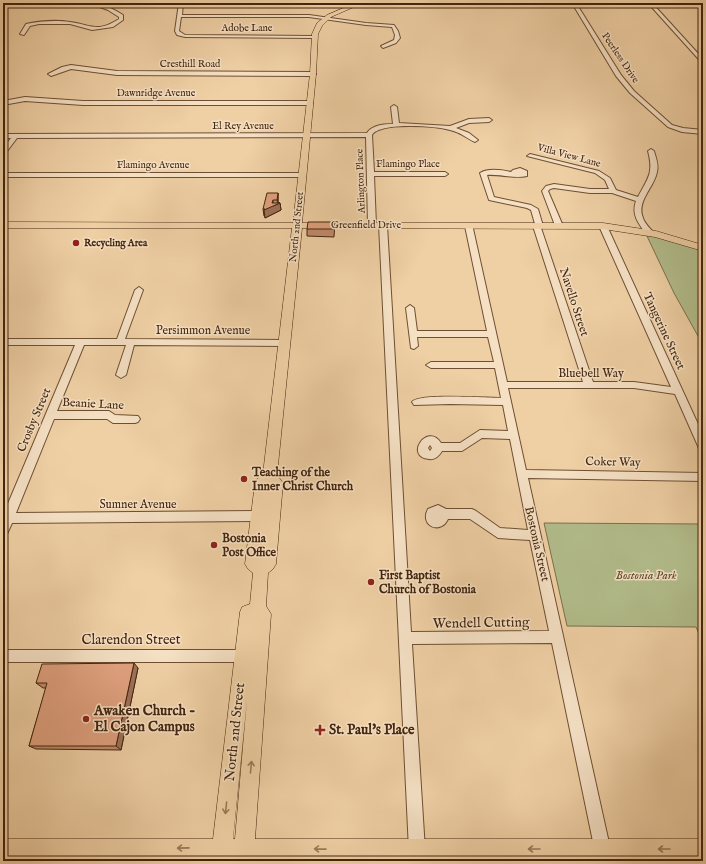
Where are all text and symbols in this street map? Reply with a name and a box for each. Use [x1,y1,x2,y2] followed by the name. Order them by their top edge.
[221,22,273,35] street label: Adobe Lane
[598,30,642,86] street label: Peerless Drive
[160,58,221,71] street label: Cresthill Road
[117,87,196,100] street label: Dawnridge Avenue
[212,120,274,133] street label: El Rey Avenue
[535,141,602,171] street label: Villa View Lane
[353,148,369,215] street label: Arlington Place
[376,158,440,171] street label: Flamingo Place
[117,159,190,172] street label: Flamingo Avenue
[287,191,307,263] street label: North 2nd Street
[331,219,401,232] street label: Greenfield Drive
[84,237,148,250] place label: Recycling Area
[71,238,81,248] marker: Recycling Area
[556,266,592,338] street label: Navello Street
[640,290,688,372] street label: Tangerine Street
[156,323,251,338] street label: Persimmon Avenue
[558,366,624,381] street label: Bluebell Way
[14,386,54,454] street label: Crosby Street
[62,395,125,413] street label: Beanie Lane
[585,454,641,470] street label: Coker Way
[251,465,354,494] place label: Teaching of the Inner Christ Church
[239,474,249,484] marker: Teaching of the Inner Christ Church
[99,497,177,512] street label: Sumner Avenue
[521,505,553,583] street label: Bostonia Street
[222,531,277,560] place label: Bostonia Post Office
[209,540,219,550] marker: Bostonia Post Office
[379,568,477,597] place label: First Baptist Church of Bostonia
[615,568,677,583] park label: Bostonia Park
[366,577,376,587] marker: First Baptist Church of Bostonia
[432,613,530,633] street label: Wendell Cutting
[81,631,181,649] street label: Clarendon Street
[221,682,249,782] street label: North 2nd Street
[93,702,196,736] place label: Awaken Church - El Cajon Campus
[81,714,91,724] marker: Awaken Church - El Cajon Campus
[329,721,415,739] place label: St. Paul's Place
[314,724,326,736] marker: St. Paul's Place
[247,761,255,774] one-way arrow
[223,801,230,814] one-way arrow
[177,844,190,852] one-way arrow
[314,845,327,853] one-way arrow
[528,845,541,853] one-way arrow
[658,845,671,853] one-way arrow

